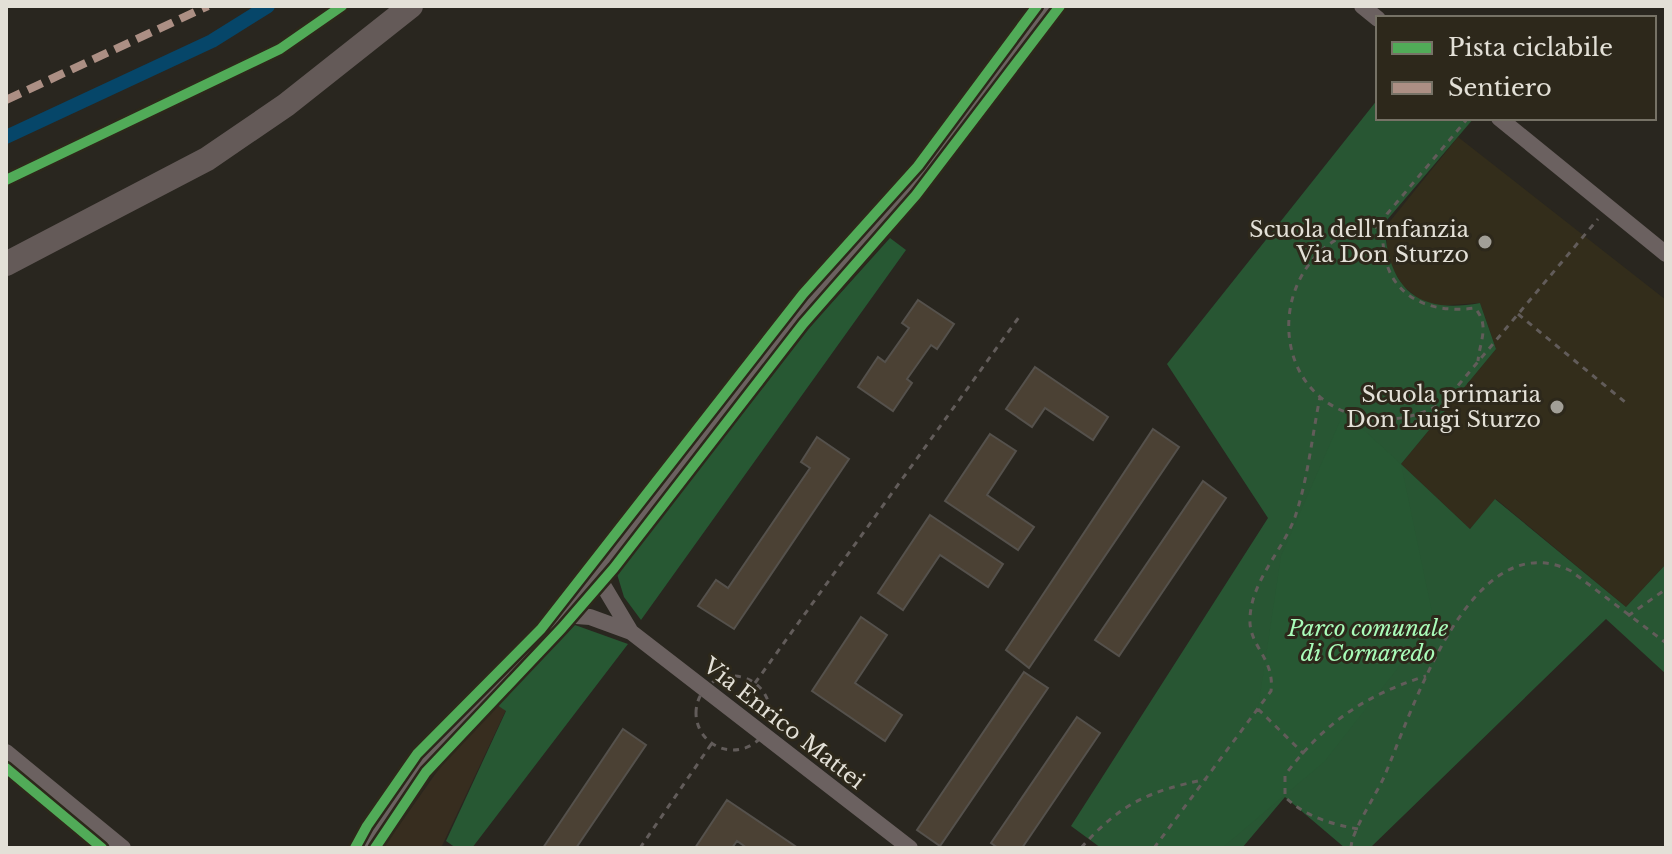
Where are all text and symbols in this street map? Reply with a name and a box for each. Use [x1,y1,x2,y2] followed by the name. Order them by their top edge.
[1376,16,1656,120] legend
[1448,33,1613,62] text: Pista ciclabile
[1448,73,1552,102] text: Sentiero
[1249,216,1470,268] place label: Scuola dell'Infanzia Via Don Sturzo
[1476,233,1494,251] marker: Scuola dell'Infanzia Via Don Sturzo
[1346,381,1542,433] place label: Scuola primaria Don Luigi Sturzo
[1548,398,1566,416] marker: Scuola primaria Don Luigi Sturzo
[1287,615,1448,667] park label: Parco comunale di Cornaredo
[697,651,870,795] street label: Via Enrico Mattei

